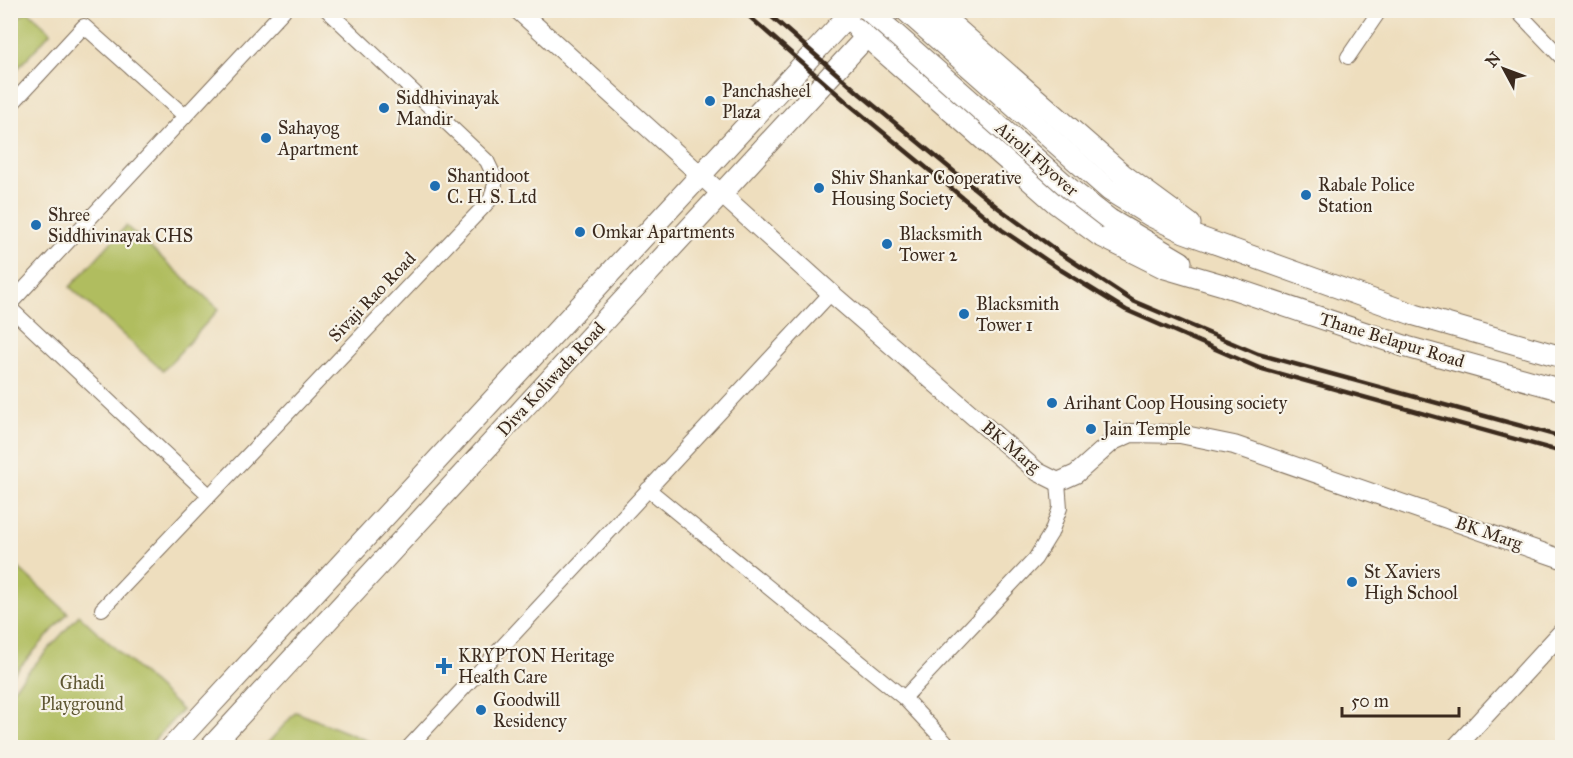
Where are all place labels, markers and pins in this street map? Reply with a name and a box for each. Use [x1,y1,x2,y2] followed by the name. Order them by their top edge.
[722,80,811,123] place label: Panchasheel Plaza
[396,87,500,130] place label: Siddhivinayak Mandir
[703,94,717,108] marker: Panchasheel Plaza
[377,101,391,115] marker: Siddhivinayak Mandir
[277,117,359,160] place label: Sahayog Apartment
[259,131,273,145] marker: Sahayog Apartment
[447,165,537,208] place label: Shantidoot C. H. S. Ltd
[831,167,1022,211] place label: Shiv Shankar Cooperative Housing Society
[1318,174,1415,217] place label: Rabale Police Station
[428,179,442,193] marker: Shantidoot C. H. S. Ltd
[812,181,826,195] marker: Shiv Shankar Cooperative Housing Society
[1299,188,1313,202] marker: Rabale Police Station
[48,204,193,247] place label: Shree Siddhivinayak CHS
[29,218,43,232] marker: Shree Siddhivinayak CHS
[592,221,734,243] place label: Omkar Apartments
[899,223,982,266] place label: Blacksmith Tower 2
[573,225,587,239] marker: Omkar Apartments
[880,237,894,251] marker: Blacksmith Tower 2
[976,293,1059,336] place label: Blacksmith Tower 1
[957,307,971,321] marker: Blacksmith Tower 1
[1063,392,1288,415] place label: Arihant Coop Housing society
[1045,396,1059,410] marker: Arihant Coop Housing society
[1101,418,1191,441] place label: Jain Temple
[1084,422,1098,436] marker: Jain Temple
[1364,561,1458,605] place label: St Xaviers High School
[1345,575,1359,589] marker: St Xaviers High School
[458,645,615,688] place label: KRYPTON Heritage Health Care
[435,657,453,675] marker: KRYPTON Heritage Health Care
[493,689,567,732] place label: Goodwill Residency
[474,703,488,717] marker: Goodwill Residency

